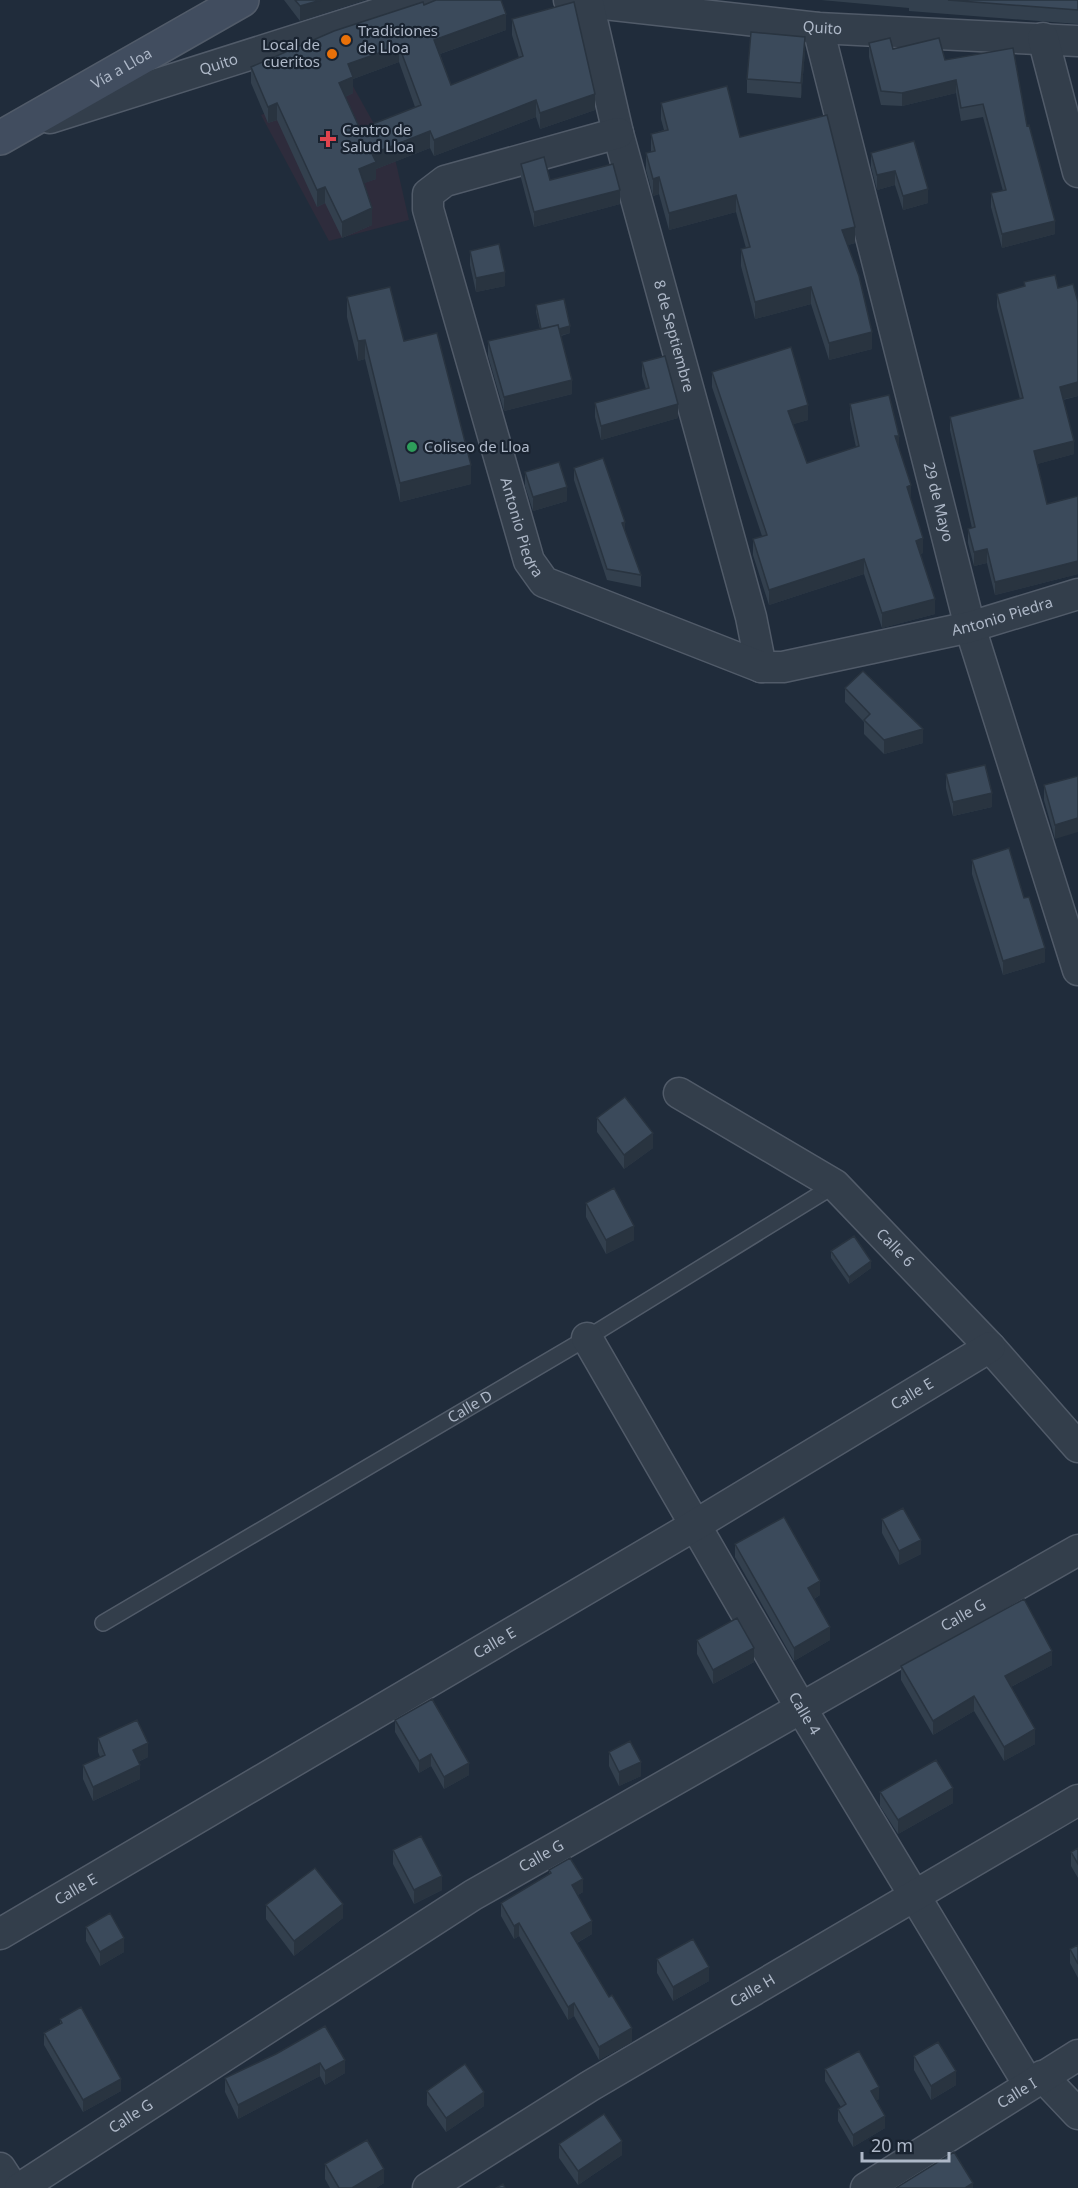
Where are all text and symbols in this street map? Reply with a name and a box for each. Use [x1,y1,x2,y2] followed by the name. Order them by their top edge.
[802,15,843,38] street label: Quito
[358,20,438,57] place label: Tradiciones de Lloa
[339,33,353,47] marker: Tradiciones de Lloa
[262,34,320,71] place label: Local de cueritos
[87,43,155,93] street label: Vía a Lloa
[325,47,339,61] marker: Local de cueritos
[197,48,240,79] street label: Quito
[342,119,414,156] place label: Centro de Salud Lloa
[319,130,337,148] marker: Centro de Salud Lloa
[650,277,700,394] street label: 8 de Septiembre
[424,436,530,456] place label: Coliseo de Lloa
[405,440,419,454] marker: Coliseo de Lloa
[920,460,959,544] street label: 29 de Mayo
[497,475,548,581] street label: Antonio Piedra
[950,591,1055,640] street label: Antonio Piedra
[872,1223,919,1271] street label: Calle 6
[887,1373,937,1414] street label: Calle E
[443,1385,496,1427] street label: Calle D
[937,1594,989,1635] street label: Calle G
[469,1622,519,1662] street label: Calle E
[785,1688,826,1739] street label: Calle 4
[514,1834,567,1876] street label: Calle G
[50,1868,100,1909] street label: Calle E
[726,1969,778,2011] street label: Calle H
[993,2073,1040,2112] street label: Calle I
[104,2094,156,2137] street label: Calle G
[862,2125,949,2163] scale bar
[871,2133,913,2157] text: 20 m

